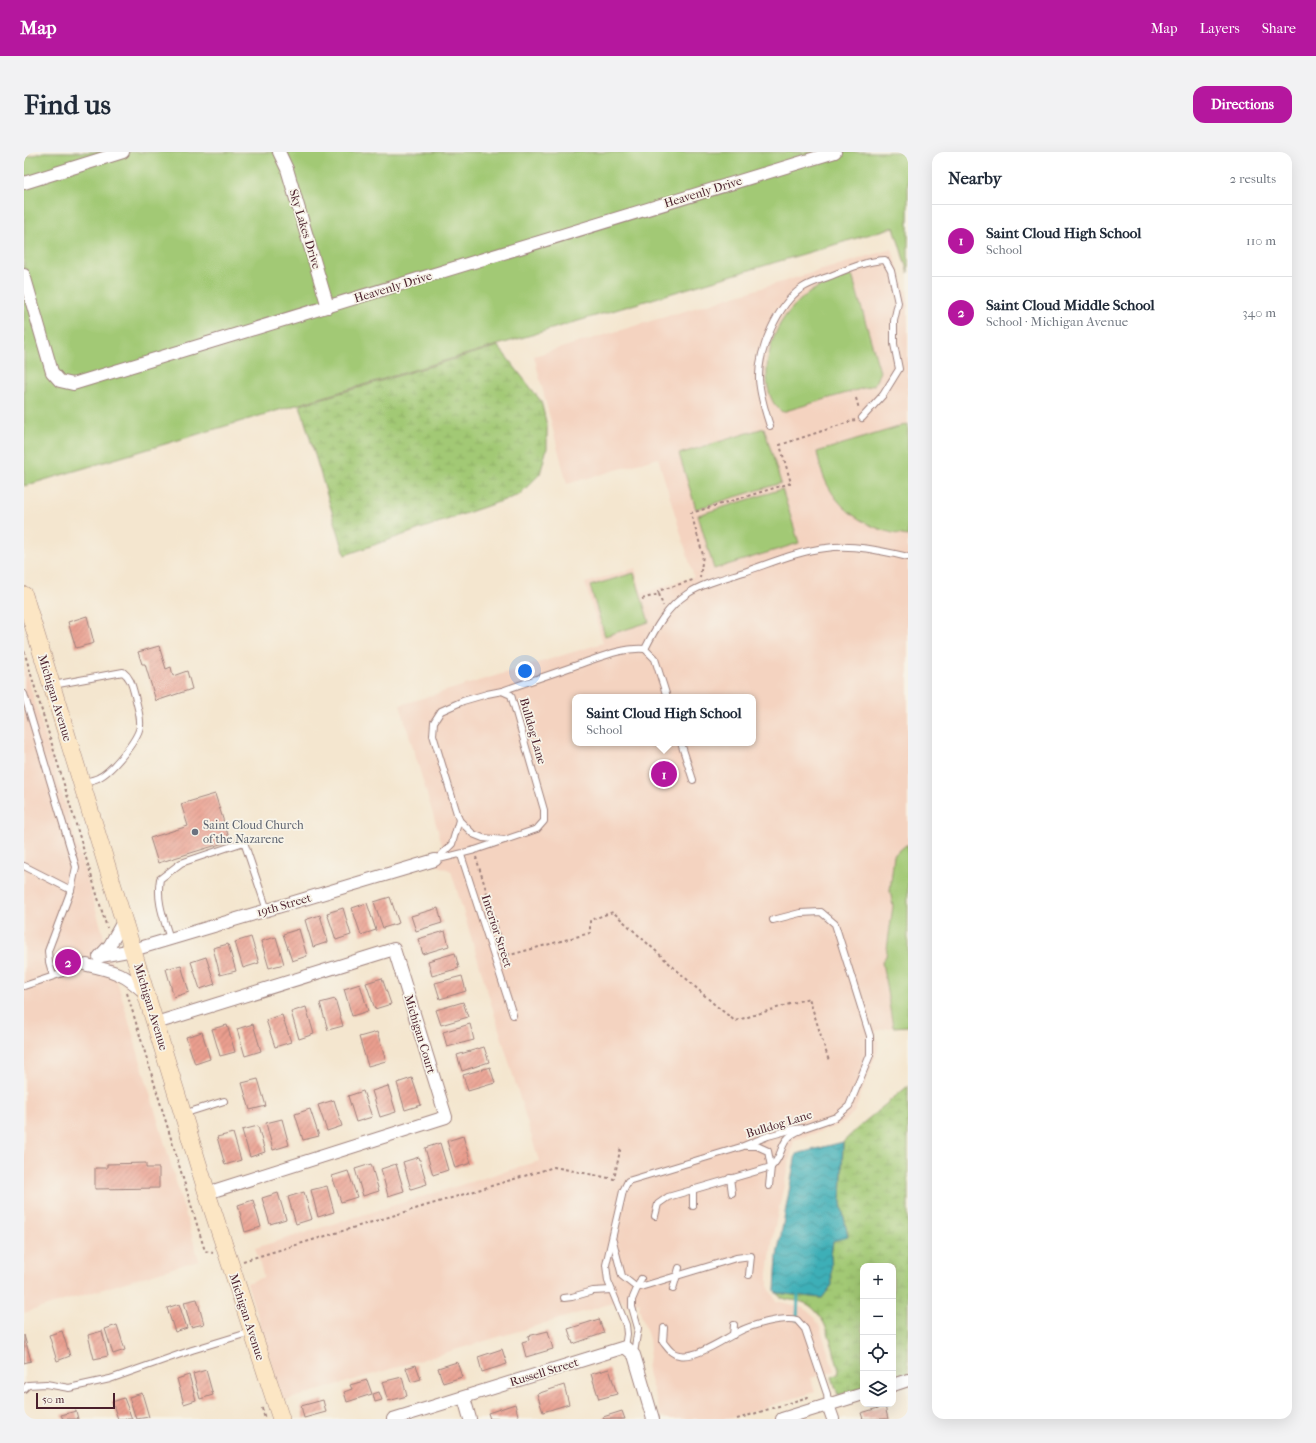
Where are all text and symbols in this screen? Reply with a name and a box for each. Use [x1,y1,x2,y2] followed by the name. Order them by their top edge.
[20,17,56,39] text: Map
[1151,20,1178,37] text: Map
[1200,20,1240,37] text: Layers
[1262,20,1296,37] text: Share
[1193,86,1292,123] button: Directions
[24,88,111,121] text: Find us
[948,168,1002,188] text: Nearby
[1230,171,1276,186] text: 2 results
[662,173,744,210] street label: Heavenly Drive
[286,188,324,271] street label: Sky Lakes Drive
[986,224,1142,242] text: Saint Cloud High School
[959,233,963,248] text: 1
[1246,233,1276,248] text: 110 m
[986,242,1022,257] text: School
[352,268,434,305] street label: Heavenly Drive
[986,296,1155,314] text: Saint Cloud Middle School
[958,305,964,320] text: 2
[1242,305,1276,320] text: 340 m
[986,314,1128,329] text: School · Michigan Avenue
[35,653,75,743] street label: Michigan Avenue
[515,661,535,681] your location
[572,694,756,746] popup
[517,696,549,766] street label: Bulldog Lane
[586,704,742,722] text: Saint Cloud High School
[586,722,623,737] text: School
[651,759,677,789] pin: 1
[203,818,304,846] place label: Saint Cloud Church of the Nazarene
[190,827,200,837] marker: Saint Cloud Church of the Nazarene
[255,890,313,919] street label: 19th Street
[479,893,516,970] street label: Interior Street
[55,947,81,977] pin: 2
[131,962,171,1052] street label: Michigan Avenue
[401,993,439,1076] street label: Michigan Court
[744,1107,814,1141] street label: Bulldog Lane
[860,1263,896,1407] map controls
[860,1263,896,1299] button: +
[226,1272,268,1362] street label: Michigan Avenue
[860,1299,896,1335] button: −
[860,1335,896,1371] button: locate
[508,1355,581,1389] street label: Russell Street
[860,1371,896,1407] button: layers
[36,1391,115,1410] scale bar
[42,1393,64,1406] text: 50 m

